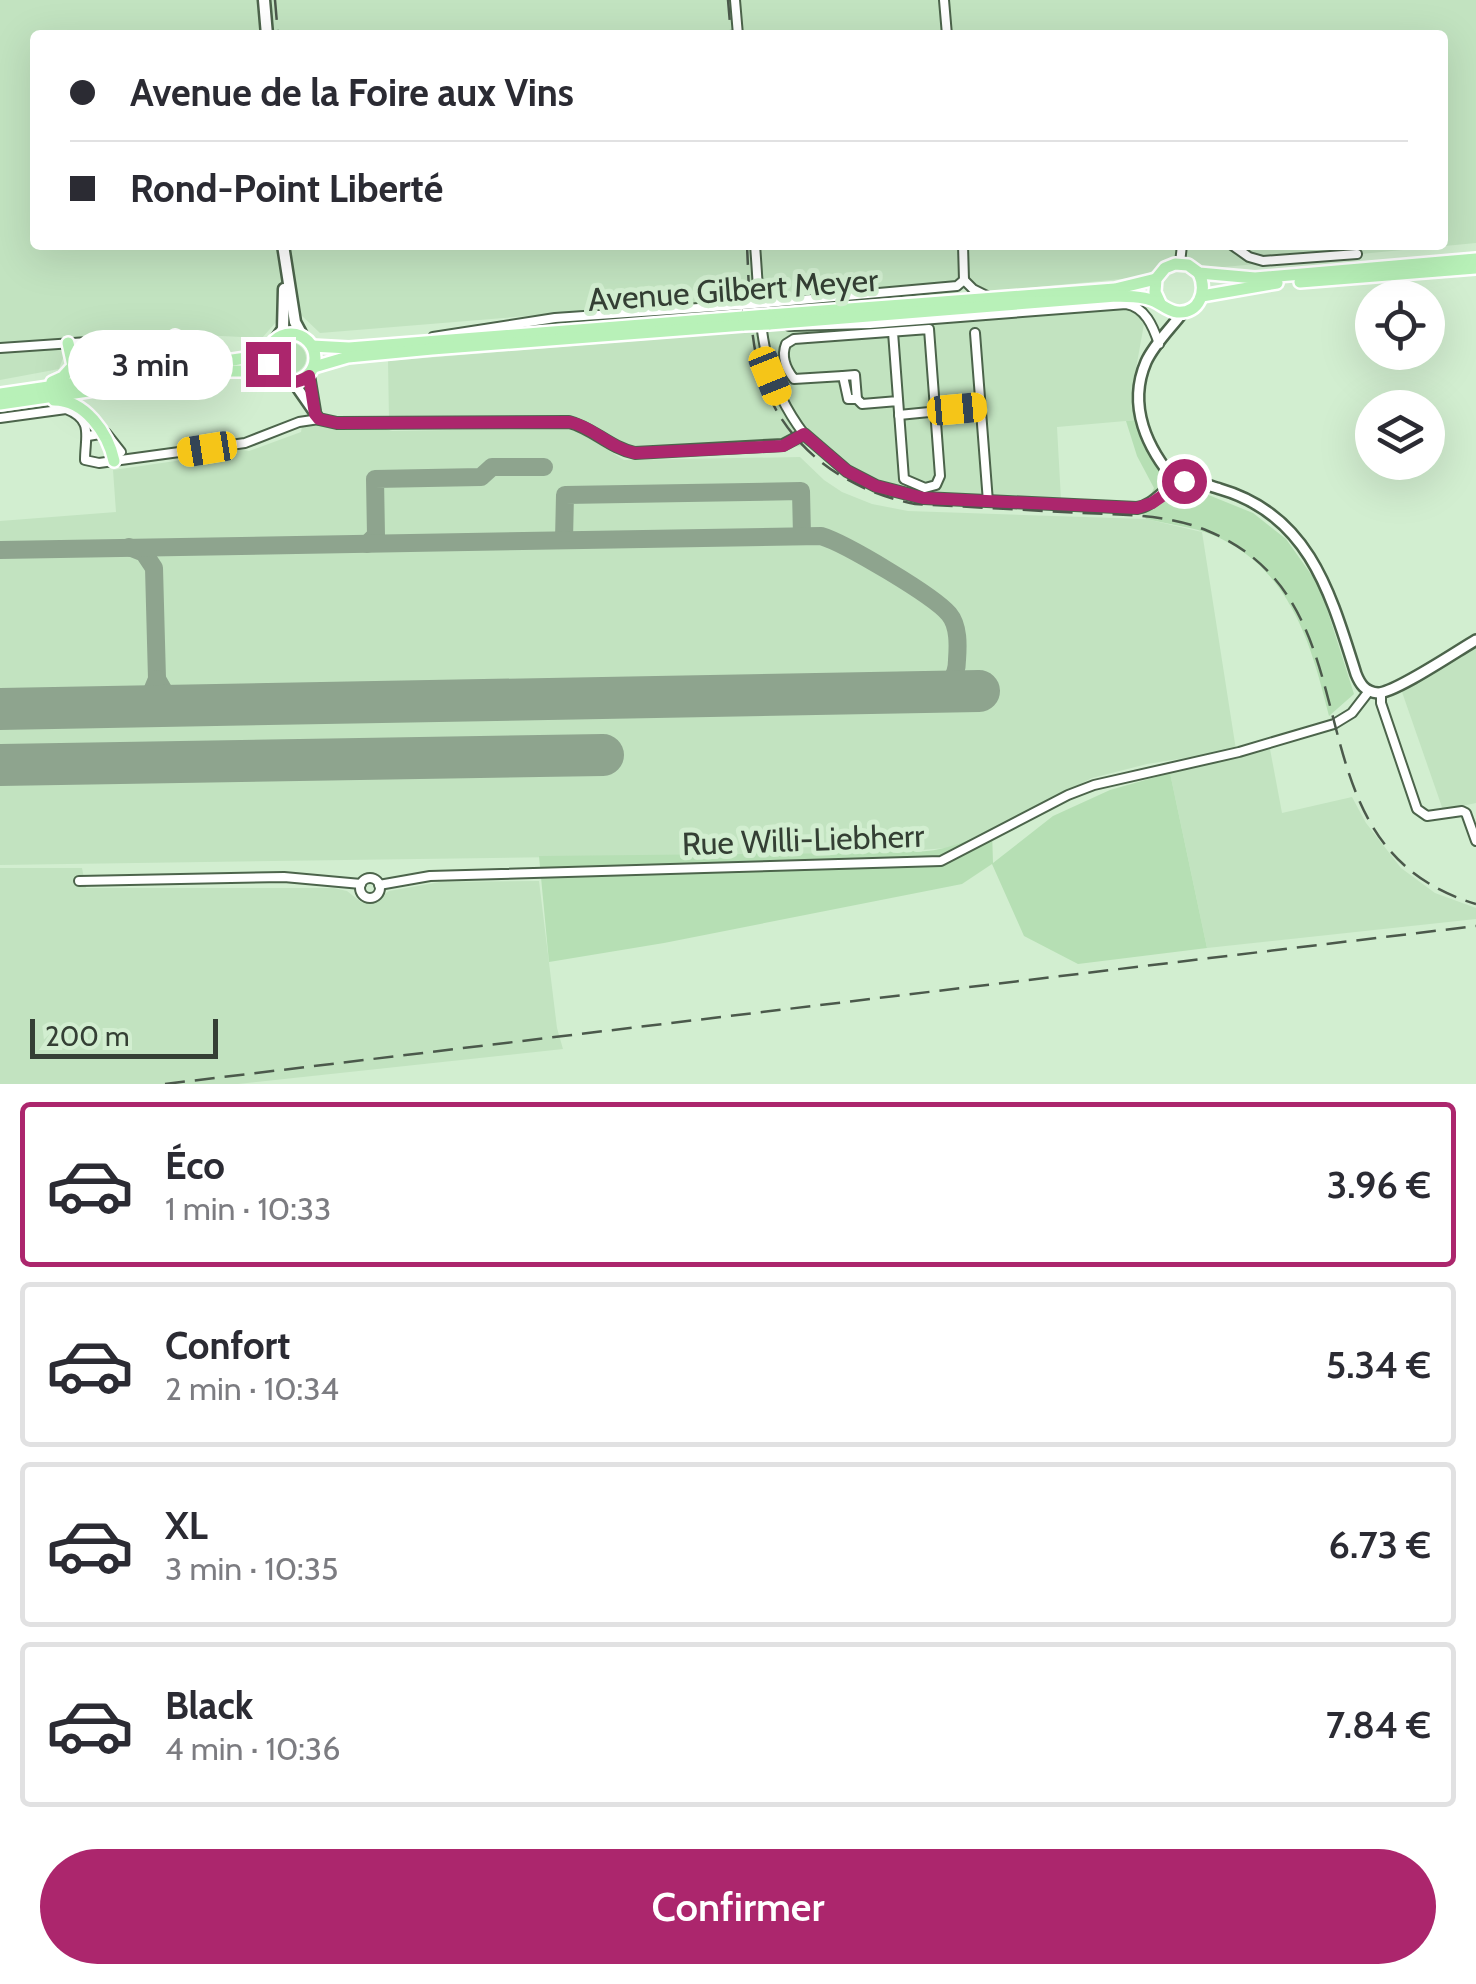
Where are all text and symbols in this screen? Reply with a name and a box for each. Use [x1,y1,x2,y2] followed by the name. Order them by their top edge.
[130,69,574,116] text: Avenue de la Foire aux Vins
[130,165,443,212] text: Rond-Point Liberté
[587,260,880,319] street label: Avenue Gilbert Meyer
[1355,280,1445,480] map controls
[1355,280,1445,370] button: locate
[68,329,233,399] callout: 3 min
[246,342,291,387] route end
[745,343,795,409] car
[112,345,189,384] text: 3 min
[1355,390,1445,480] button: layers
[926,391,988,427] car
[175,429,239,469] car
[1162,459,1207,504] route start
[681,816,926,863] street label: Rue Willi-Liebherr
[30,1014,218,1058] scale bar
[45,1019,130,1053] text: 200 m
[45,1140,135,1230] icon: car
[165,1142,225,1189] text: Éco
[1327,1161,1431,1208] text: 3.96 €
[165,1189,331,1228] text: 1 min · 10:33
[45,1320,135,1410] icon: car
[165,1322,290,1369] text: Confort
[1326,1341,1431,1388] text: 5.34 €
[165,1369,339,1408] text: 2 min · 10:34
[45,1500,135,1590] icon: car
[165,1502,208,1549] text: XL
[1328,1521,1431,1568] text: 6.73 €
[165,1549,338,1588] text: 3 min · 10:35
[45,1680,135,1770] icon: car
[165,1682,253,1729] text: Black
[1326,1701,1431,1748] text: 7.84 €
[165,1729,340,1768] text: 4 min · 10:36
[40,1849,1436,1964] button: Confirmer

